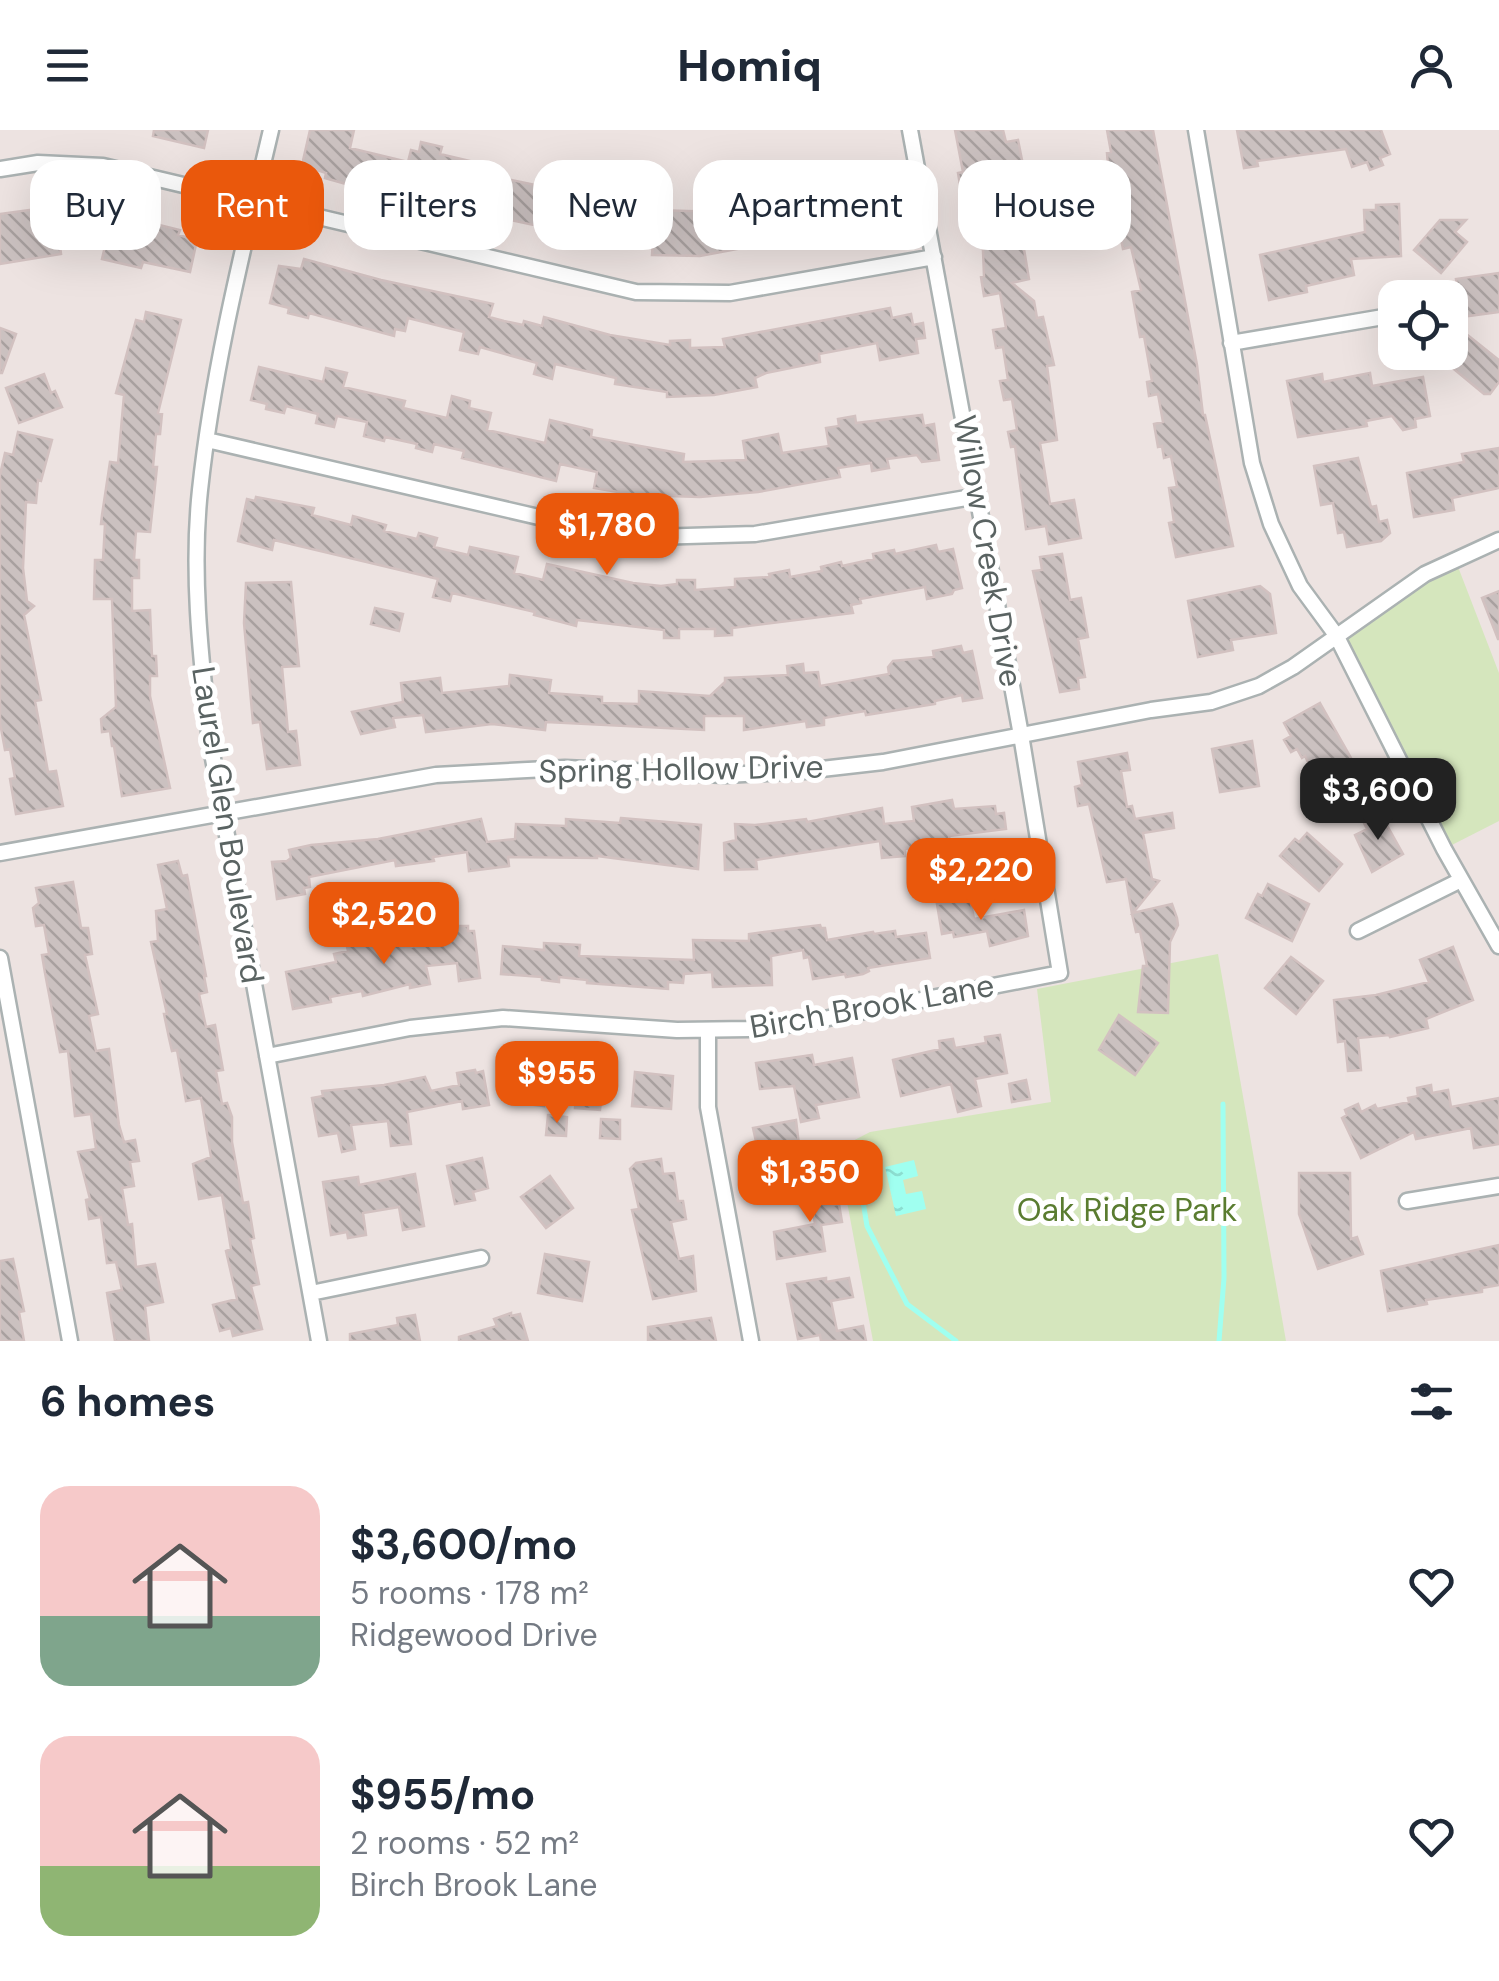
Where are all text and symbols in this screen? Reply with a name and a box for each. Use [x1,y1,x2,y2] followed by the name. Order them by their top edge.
[677,36,822,95] text: Homiq
[40,38,95,93] icon: menu
[1404,38,1459,93] icon: person
[30,160,161,250] chip: Buy
[181,160,324,250] chip: Rent
[344,160,513,250] chip: Filters
[533,160,673,250] chip: New
[693,160,938,250] chip: Apartment
[958,160,1131,250] chip: House
[1378,280,1468,370] map controls
[1378,280,1468,370] button: locate
[943,412,1033,690] street label: Willow Creek Drive
[526,493,688,578] pin: $1,780
[558,504,656,546] text: $1,780
[182,664,274,986] street label: Laurel Glen Boulevard
[538,746,824,792] street label: Spring Hollow Drive
[1297,758,1459,843] pin: $3,600
[1322,769,1434,811] text: $3,600
[900,838,1062,923] pin: $2,220
[929,849,1034,891] text: $2,220
[303,882,465,967] pin: $2,520
[331,893,437,935] text: $2,520
[747,964,997,1048] street label: Birch Brook Lane
[498,1041,616,1126] pin: $955
[517,1052,597,1094] text: $955
[729,1140,891,1225] pin: $1,350
[760,1151,860,1193] text: $1,350
[1017,1189,1237,1231] park label: Oak Ridge Park
[40,1374,215,1429] text: 6 homes
[1404,1374,1459,1429] icon: filters
[350,1517,577,1572] text: $3,600/mo
[120,1526,240,1646] icon: home
[1404,1559,1459,1614] icon: heart
[350,1572,589,1614] text: 5 rooms · 178 m²
[350,1614,598,1656] text: Ridgewood Drive
[350,1767,535,1822] text: $955/mo
[120,1776,240,1896] icon: home
[1404,1809,1459,1864] icon: heart
[350,1822,579,1864] text: 2 rooms · 52 m²
[350,1864,597,1906] text: Birch Brook Lane

